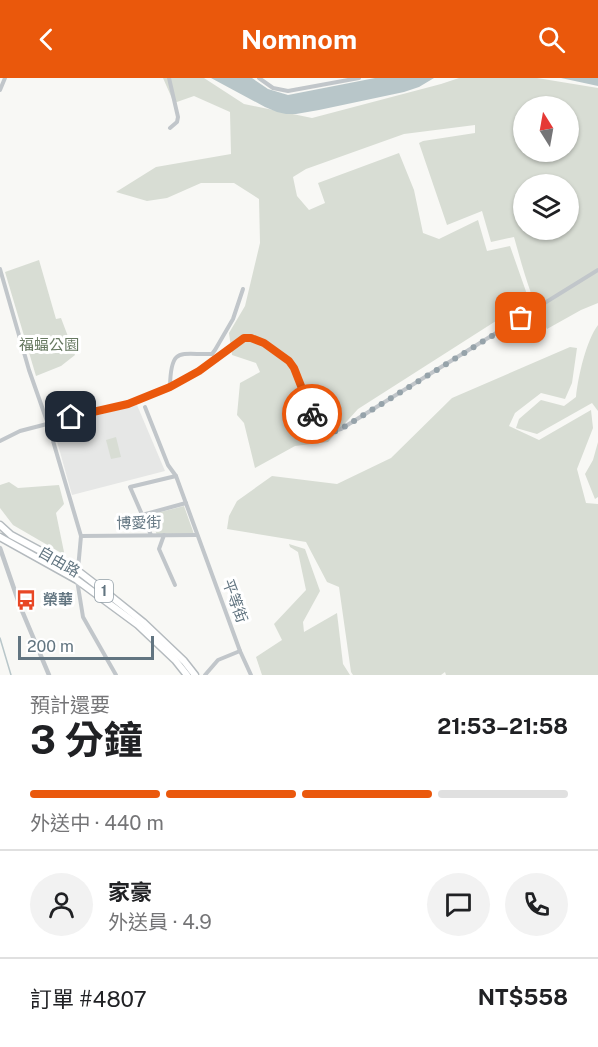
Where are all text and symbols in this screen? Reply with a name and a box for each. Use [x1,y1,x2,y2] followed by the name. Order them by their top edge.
[30,23,63,56] icon: back
[241,23,357,55] text: Nomnom
[535,23,568,56] icon: search
[513,96,579,162] north arrow
[513,96,579,240] map controls
[513,174,579,240] button: layers
[495,292,546,343] pin
[504,301,537,334] icon: bag
[19,336,79,353] park label: 福蝠公園
[282,384,342,444] courier
[45,391,96,442] pin
[296,398,329,431] icon: bike
[54,400,87,433] icon: home
[116,514,162,531] street label: 博愛街
[36,543,83,580] street label: 自由路
[220,577,251,625] street label: 平等街
[95,580,113,602] road number: 1
[14,588,38,612] bus stop icon: 榮華
[43,591,73,608] place label: 榮華
[18,633,154,660] scale bar
[27,637,74,656] text: 200 m
[30,693,110,717] text: 預計還要
[437,713,568,739] text: 21:53–21:58
[30,717,143,763] text: 3 分鐘
[30,811,164,835] text: 外送中 · 440 m
[30,873,93,936] button: person
[427,873,490,936] button: chat
[505,873,568,936] button: phone
[108,879,152,905] text: 家豪
[108,910,212,934] text: 外送員 · 4.9
[478,984,568,1010] text: NT$558
[30,986,147,1012] text: 訂單 #4807

